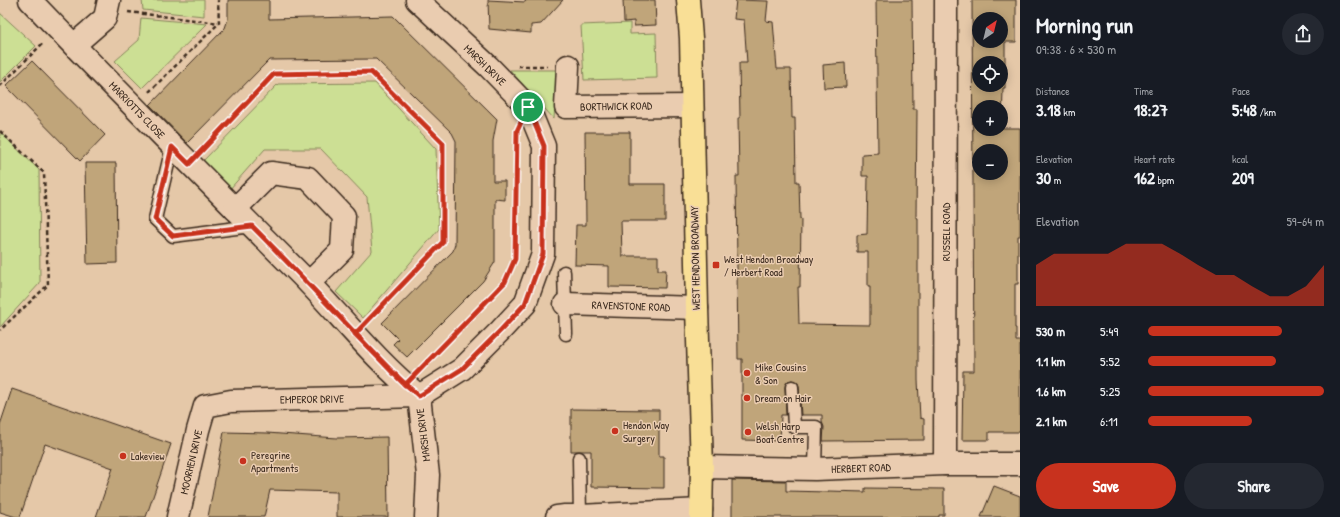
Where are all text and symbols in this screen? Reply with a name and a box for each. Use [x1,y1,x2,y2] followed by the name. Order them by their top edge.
[1036,10,1133,40] text: Morning run
[972,12,1008,48] north arrow
[972,12,1008,180] map controls
[1282,13,1324,55] button: share
[1036,40,1116,58] text: 09:38 · 6 × 530 m
[461,41,509,89] street label: MARSH DRIVE
[972,56,1008,92] button: locate
[106,78,168,142] street label: MARRIOTTS CLOSE
[1036,84,1070,98] text: Distance
[1134,84,1153,98] text: Time
[1232,84,1250,98] text: Pace
[511,90,545,124] pin
[517,96,539,118] icon: arrive
[580,98,653,114] street label: BORTHWICK ROAD
[1036,98,1061,121] text: 3.18
[1134,98,1168,121] text: 18:27
[1232,98,1257,121] text: 5:48
[972,100,1008,136] button: +
[1061,105,1075,119] text: km
[1257,105,1276,119] text: /km
[972,144,1008,180] button: −
[1036,152,1073,166] text: Elevation
[1134,152,1175,166] text: Heart rate
[1232,152,1248,166] text: kcal
[1036,166,1051,189] text: 30
[1134,166,1155,189] text: 162
[1232,166,1254,189] text: 209
[1051,173,1061,187] text: m
[1155,173,1174,187] text: bpm
[939,202,953,261] street label: RUSSELL ROAD
[687,206,703,310] street label: WEST HENDON BROADWAY
[1036,212,1079,230] text: Elevation
[1286,212,1324,230] text: 59–64 m
[724,252,814,279] place label: West Hendon Broadway / Herbert Road
[711,260,721,270] marker: West Hendon Broadway / Herbert Road
[592,298,671,314] street label: RAVENSTONE ROAD
[1036,322,1065,340] text: 530 m
[1100,322,1118,340] text: 5:49
[1036,352,1065,370] text: 1.1 km
[1100,352,1120,370] text: 5:52
[755,360,806,387] place label: Mike Cousins & Son
[742,368,752,378] marker: Mike Cousins & Son
[1036,382,1066,400] text: 1.6 km
[1100,382,1120,400] text: 5:25
[280,391,344,407] street label: EMPEROR DRIVE
[755,391,812,405] place label: Dream on Hair
[742,393,752,403] marker: Dream on Hair
[413,407,433,462] street label: MARSH DRIVE
[1036,412,1067,430] text: 2.1 km
[1100,412,1118,430] text: 6:11
[623,418,670,445] place label: Hendon Way Surgery
[756,419,805,446] place label: Welsh Harp Boat Centre
[610,426,620,436] marker: Hendon Way Surgery
[743,427,753,437] marker: Welsh Harp Boat Centre
[177,428,205,496] street label: MOORHEN DRIVE
[251,448,298,475] place label: Peregrine Apartments
[131,449,165,463] place label: Lakeview
[118,451,128,461] marker: Lakeview
[238,456,248,466] marker: Peregrine Apartments
[831,460,892,476] street label: HERBERT ROAD
[1036,463,1176,509] button: Save
[1184,463,1324,509] button: Share

